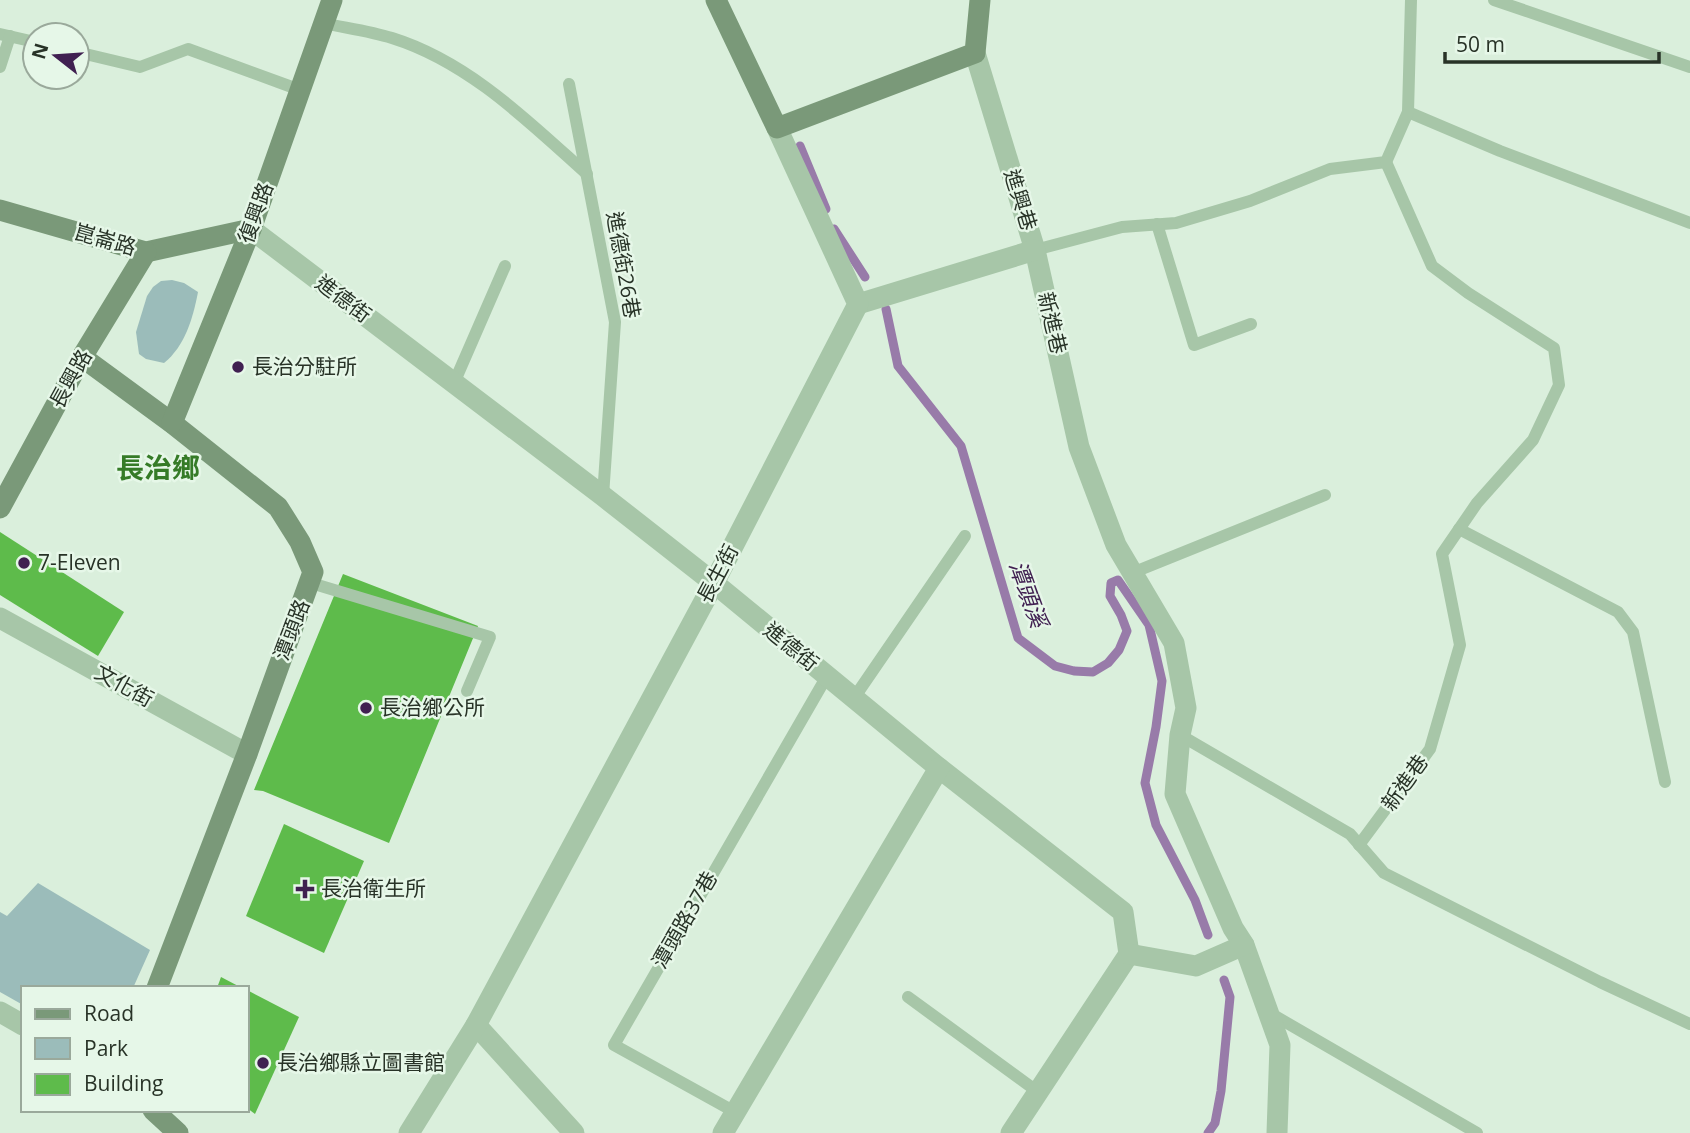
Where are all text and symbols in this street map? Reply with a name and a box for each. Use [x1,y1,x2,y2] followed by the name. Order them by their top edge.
[21,21,91,91] north arrow
[1445,21,1658,65] scale bar
[1456,30,1505,58] text: 50 m
[25,40,54,62] text: N
[998,165,1044,234] street label: 進興巷
[231,178,279,247] street label: 復興路
[601,209,647,320] street label: 進德街26巷
[71,217,139,261] street label: 崑崙路
[310,268,377,328] street label: 進德街
[1032,289,1074,357] street label: 新進巷
[43,344,98,413] street label: 長興路
[252,352,357,380] place label: 長治分駐所
[230,359,246,375] marker: 長治分駐所
[116,448,200,486] district label: 長治鄉
[690,539,744,608] street label: 長生街
[38,548,121,576] place label: 7-Eleven
[16,555,32,571] marker: 7-Eleven
[1002,556,1057,634] water label: 潭頭溪
[267,595,315,664] street label: 潭頭路
[758,616,825,677] street label: 進德街
[90,658,159,713] street label: 文化街
[380,693,485,721] place label: 長治鄉公所
[358,700,374,716] marker: 長治鄉公所
[1374,749,1434,816] street label: 新進巷
[645,866,723,973] street label: 潭頭路37巷
[321,874,426,902] place label: 長治衛生所
[295,879,315,899] marker: 長治衛生所
[21,986,248,1112] legend
[84,999,134,1027] text: Road
[84,1034,128,1062] text: Park
[277,1048,445,1076] place label: 長治鄉縣立圖書館
[255,1055,271,1071] marker: 長治鄉縣立圖書館
[84,1069,163,1097] text: Building

